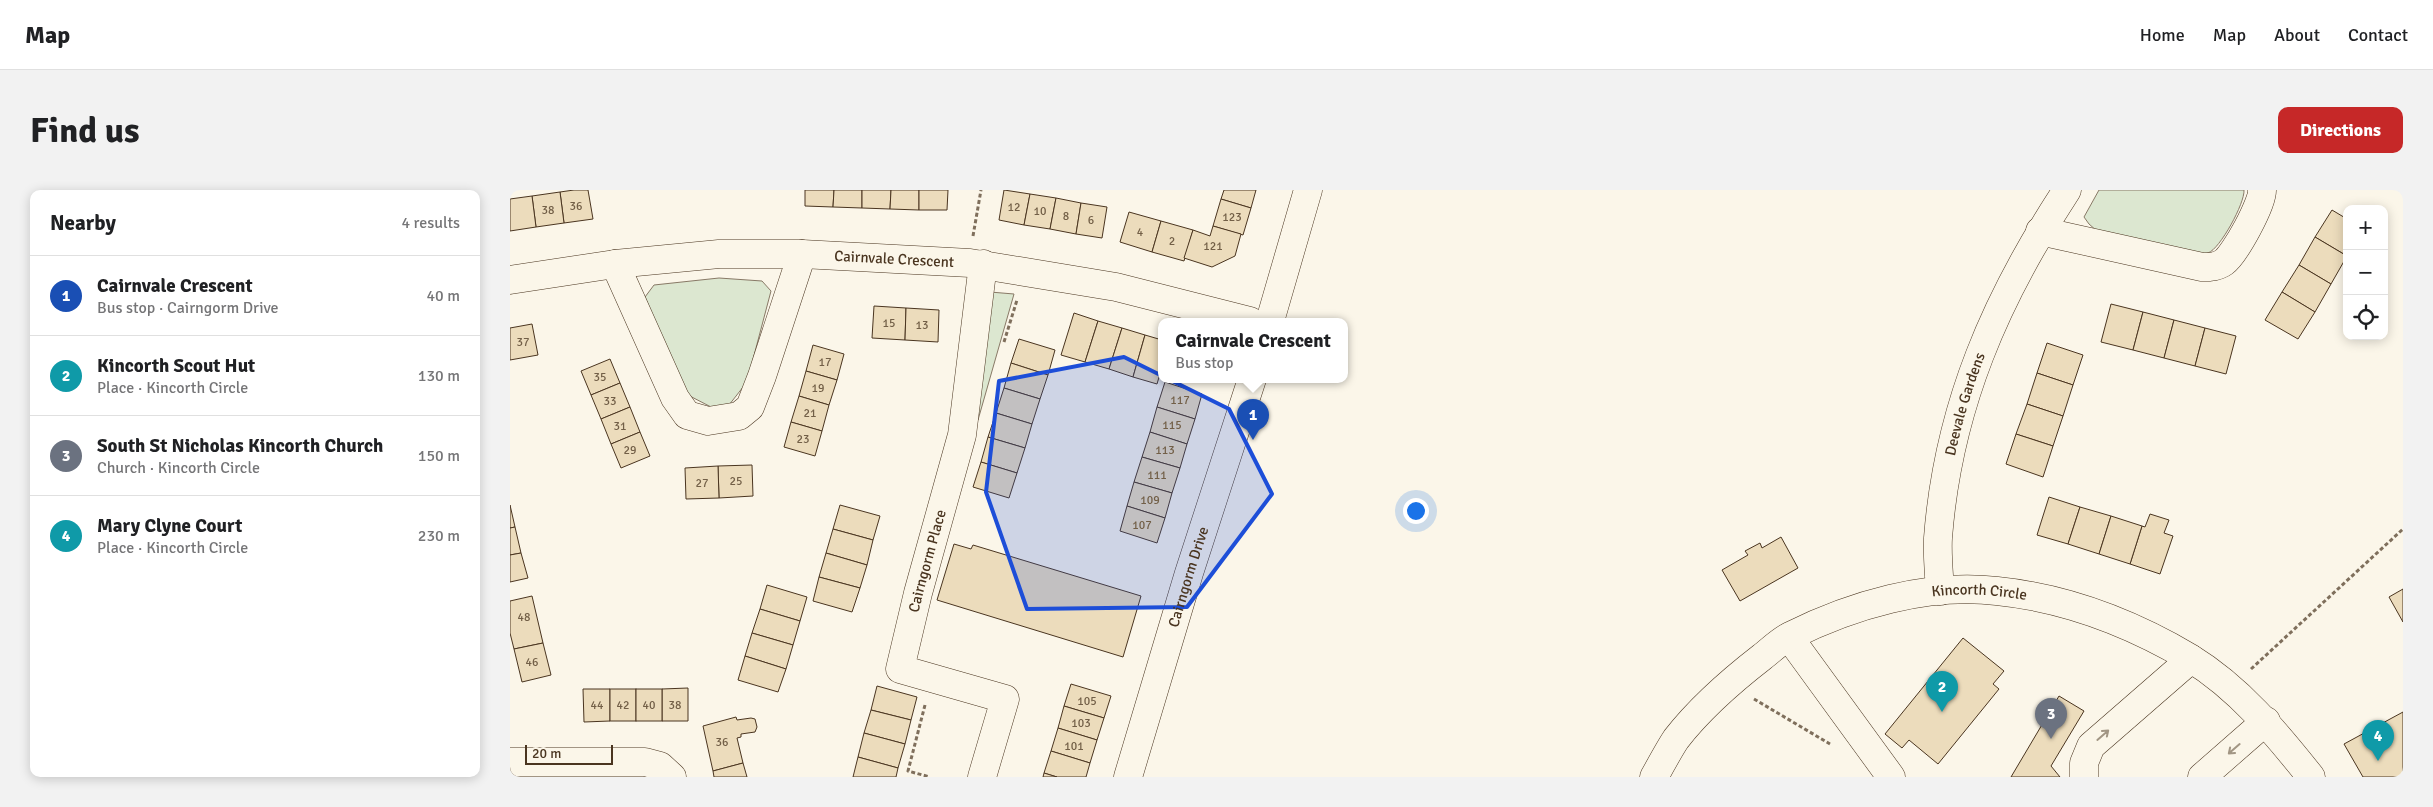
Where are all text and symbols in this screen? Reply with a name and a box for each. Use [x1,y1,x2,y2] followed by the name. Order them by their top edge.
[25,20,70,50] text: Map
[2140,24,2185,46] text: Home
[2213,24,2246,46] text: Map
[2274,24,2320,46] text: About
[2348,24,2408,46] text: Contact
[2278,107,2403,153] button: Directions
[30,109,140,152] text: Find us
[570,199,582,214] house number: 36
[1008,200,1020,215] house number: 12
[542,203,554,218] house number: 38
[1034,204,1046,219] house number: 10
[2343,205,2388,340] map controls
[2343,205,2388,250] button: +
[1063,209,1069,224] house number: 8
[50,210,116,236] text: Nearby
[1222,210,1242,225] house number: 123
[401,213,460,233] text: 4 results
[1088,213,1094,228] house number: 6
[1137,225,1144,240] house number: 4
[1169,234,1175,249] house number: 2
[1203,239,1223,254] house number: 121
[834,247,955,271] street label: Cairnvale Crescent
[2343,250,2388,295] button: −
[97,274,253,298] text: Cairnvale Crescent
[62,286,70,306] text: 1
[426,286,460,306] text: 40 m
[2343,295,2388,340] button: locate
[97,298,278,318] text: Bus stop · Cairngorm Drive
[883,316,895,331] house number: 15
[916,318,928,333] house number: 13
[1158,318,1348,383] popup
[1175,329,1331,353] text: Cairnvale Crescent
[517,335,529,350] house number: 37
[1941,349,1989,457] street label: Deevale Gardens
[1175,353,1233,373] text: Bus stop
[97,354,255,378] text: Kincorth Scout Hut
[819,355,831,370] house number: 17
[62,366,70,386] text: 2
[418,366,460,386] text: 130 m
[594,370,606,385] house number: 35
[97,378,248,398] text: Place · Kincorth Circle
[812,381,824,396] house number: 19
[1170,393,1190,408] house number: 117
[604,394,616,409] house number: 33
[1237,399,1269,440] pin: 1
[804,406,816,421] house number: 21
[1162,418,1182,433] house number: 115
[614,419,626,434] house number: 31
[797,432,809,447] house number: 23
[97,434,383,458] text: South St Nicholas Kincorth Church
[624,443,636,458] house number: 29
[1155,443,1175,458] house number: 113
[62,446,70,466] text: 3
[418,446,460,466] text: 150 m
[97,458,260,478] text: Church · Kincorth Circle
[1147,468,1167,483] house number: 111
[730,474,742,489] house number: 25
[696,476,708,491] house number: 27
[1140,493,1160,508] house number: 109
[1403,498,1429,524] your location
[905,507,950,614] street label: Cairngorm Place
[97,514,242,538] text: Mary Clyne Court
[1132,518,1152,533] house number: 107
[1164,524,1212,629] street label: Cairngorm Drive
[62,526,70,546] text: 4
[418,526,460,546] text: 230 m
[97,538,248,558] text: Place · Kincorth Circle
[1931,580,2028,604] street label: Kincorth Circle
[518,610,530,625] house number: 48
[526,655,538,670] house number: 46
[1926,671,1958,712] pin: 2
[1077,694,1097,709] house number: 105
[591,698,604,713] house number: 44
[617,698,629,713] house number: 42
[643,698,655,713] house number: 40
[669,698,681,713] house number: 38
[2035,698,2067,739] pin: 3
[1071,716,1091,731] house number: 103
[2362,720,2394,761] pin: 4
[2097,730,2110,741] one-way arrow
[716,735,728,750] house number: 36
[1064,739,1084,754] house number: 101
[525,742,612,765] scale bar
[2227,743,2240,755] one-way arrow
[532,745,561,762] text: 20 m

